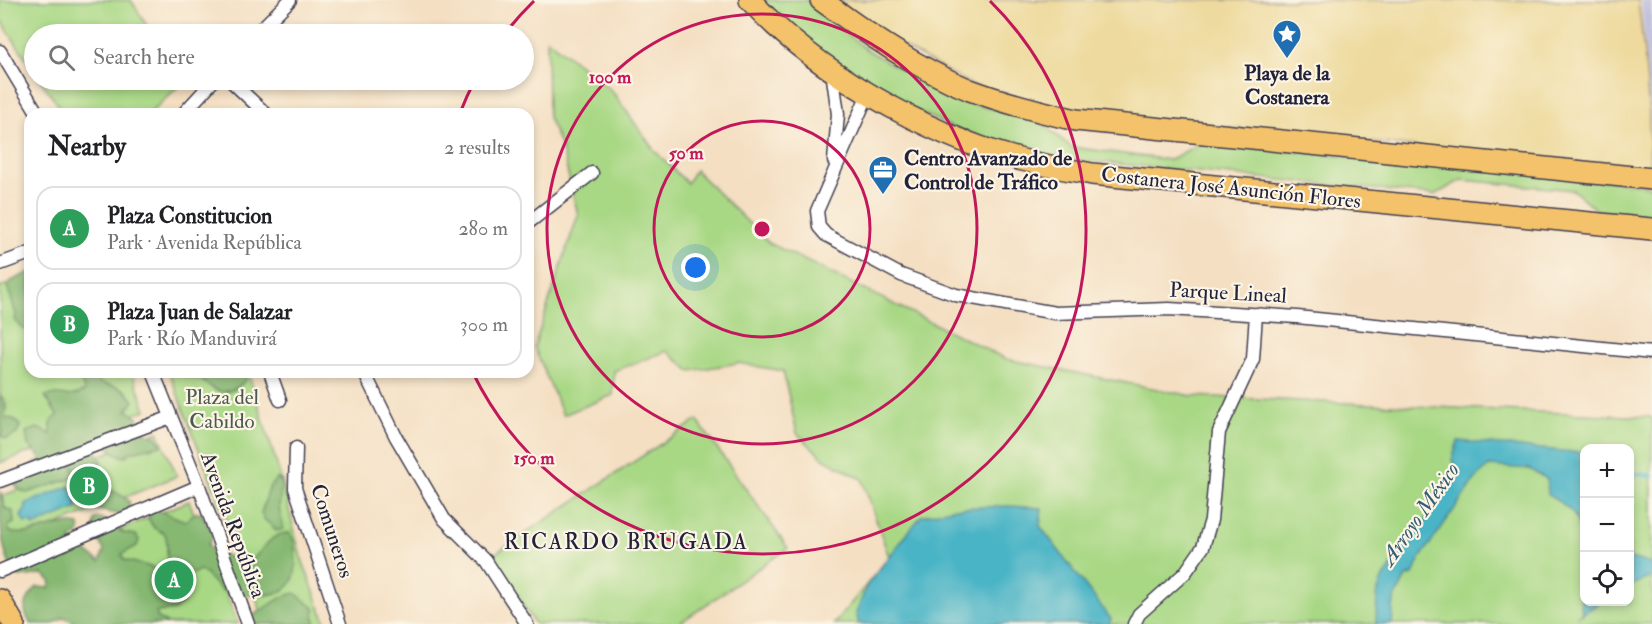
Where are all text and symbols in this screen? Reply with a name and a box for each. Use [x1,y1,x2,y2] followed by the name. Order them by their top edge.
[1271,18,1303,60] place icon: Playa de la Costanera
[24,24,534,90] search box
[45,41,78,74] icon: search
[93,43,195,71] text: Search here
[1244,60,1331,111] place label: Playa de la Costanera
[589,66,632,89] text: 100 m
[48,131,126,163] text: Nearby
[444,135,510,160] text: 2 results
[669,142,704,165] text: 50 m
[904,145,1072,196] place label: Centro Avanzado de Control de Tráfico
[867,154,899,196] office icon: Centro Avanzado de Control de Tráfico
[1100,161,1362,215] street label: Costanera José Asunción Flores
[107,202,272,230] text: Plaza Constitucion
[63,216,76,241] text: A
[458,216,508,241] text: 280 m
[752,219,772,239] centre of rings
[107,230,302,255] text: Park · Avenida República
[681,253,710,282] your location
[1169,276,1288,310] street label: Parque Lineal
[107,298,292,326] text: Plaza Juan de Salazar
[63,312,76,337] text: B
[460,312,508,337] text: 300 m
[107,326,277,351] text: Park · Río Manduvirá
[185,384,260,435] park label: Plaza del Cabildo
[1580,444,1634,606] map controls
[1580,444,1634,498] button: +
[194,447,272,602] street label: Avenida República
[513,447,556,470] text: 150 m
[1373,457,1466,572] water label: Arroyo México
[70,464,109,508] pin: B
[304,481,360,581] street label: Comuneros
[1580,498,1634,552] button: −
[503,528,749,556] district label: RICARDO BRUGADA
[1580,552,1634,606] button: locate
[154,558,194,602] pin: A

